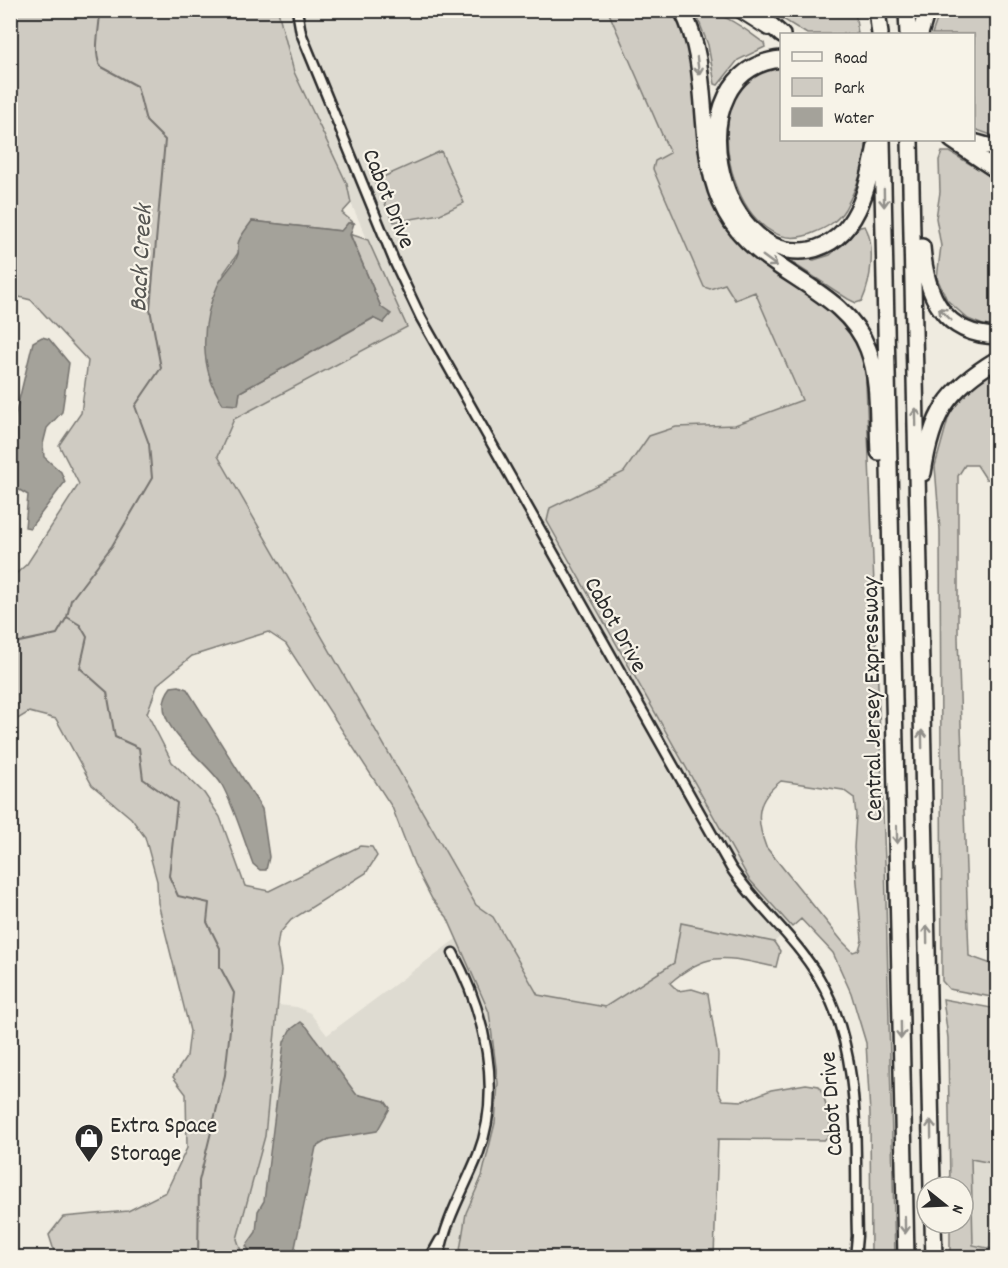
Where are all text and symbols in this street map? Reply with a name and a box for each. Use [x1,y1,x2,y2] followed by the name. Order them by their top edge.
[780,33,975,141] legend
[834,47,868,72] text: Road
[692,56,703,76] one-way arrow
[834,77,865,102] text: Park
[834,107,874,132] text: Water
[352,144,423,254] street label: Cabot Drive
[878,187,889,207] one-way arrow
[121,201,164,313] water label: Back Creek
[761,255,777,267] one-way arrow
[938,306,953,321] one-way arrow
[910,408,922,428] one-way arrow
[574,571,655,680] street label: Cabot Drive
[855,575,893,822] street label: Central Jersey Expressway
[917,729,928,749] one-way arrow
[891,825,902,845] one-way arrow
[921,924,932,944] one-way arrow
[895,1020,907,1040] one-way arrow
[812,1050,854,1157] street label: Cabot Drive
[110,1110,217,1172] place label: Extra Space Storage
[925,1119,937,1139] one-way arrow
[73,1122,105,1164] shop icon: Extra Space Storage
[915,1175,975,1235] north arrow
[945,1202,969,1216] text: N
[899,1215,911,1235] one-way arrow

